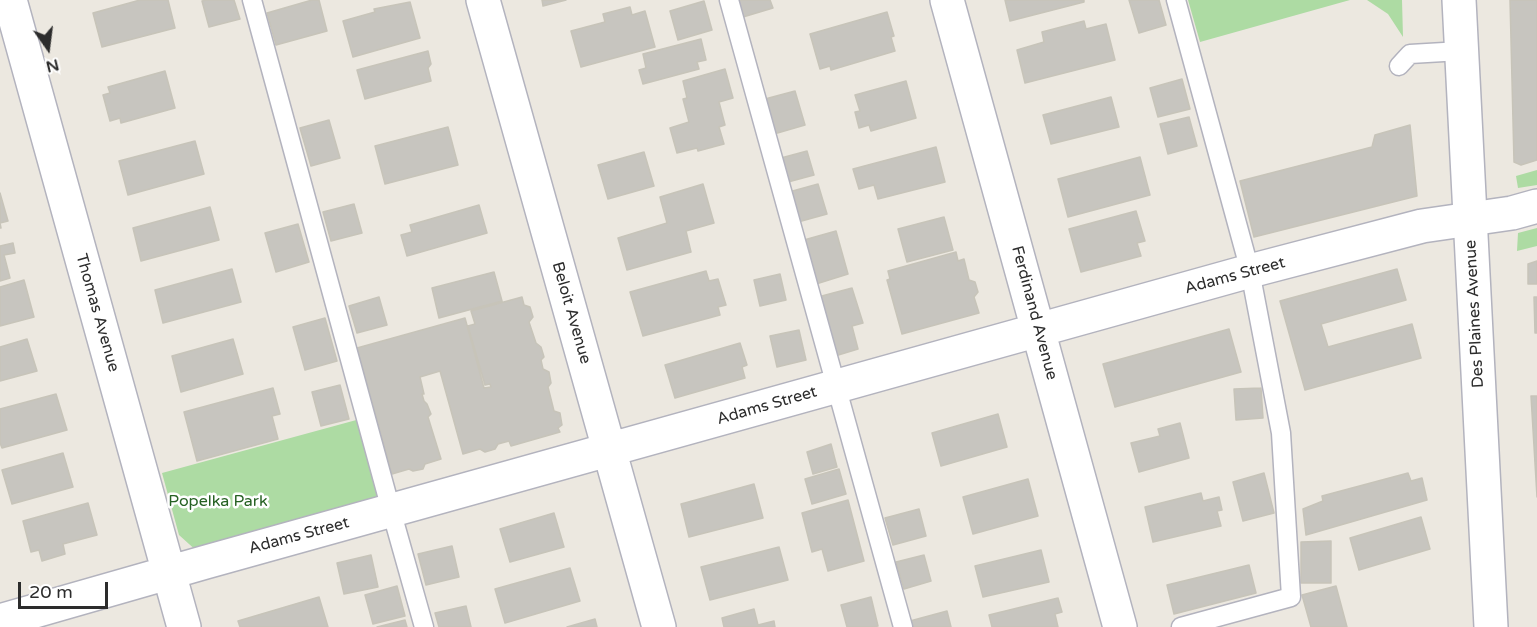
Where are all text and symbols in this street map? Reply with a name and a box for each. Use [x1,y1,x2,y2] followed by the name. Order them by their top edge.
[18,18,78,78] north arrow
[44,54,61,77] text: N
[1462,240,1488,388] street label: Des Plaines Avenue
[1007,244,1061,382] street label: Ferdinand Avenue
[71,252,123,374] street label: Thomas Avenue
[1183,253,1287,299] street label: Adams Street
[547,260,595,366] street label: Beloit Avenue
[715,383,819,429] street label: Adams Street
[168,492,268,512] park label: Popelka Park
[247,513,351,559] street label: Adams Street
[21,570,111,608] scale bar
[29,581,73,603] text: 20 m

